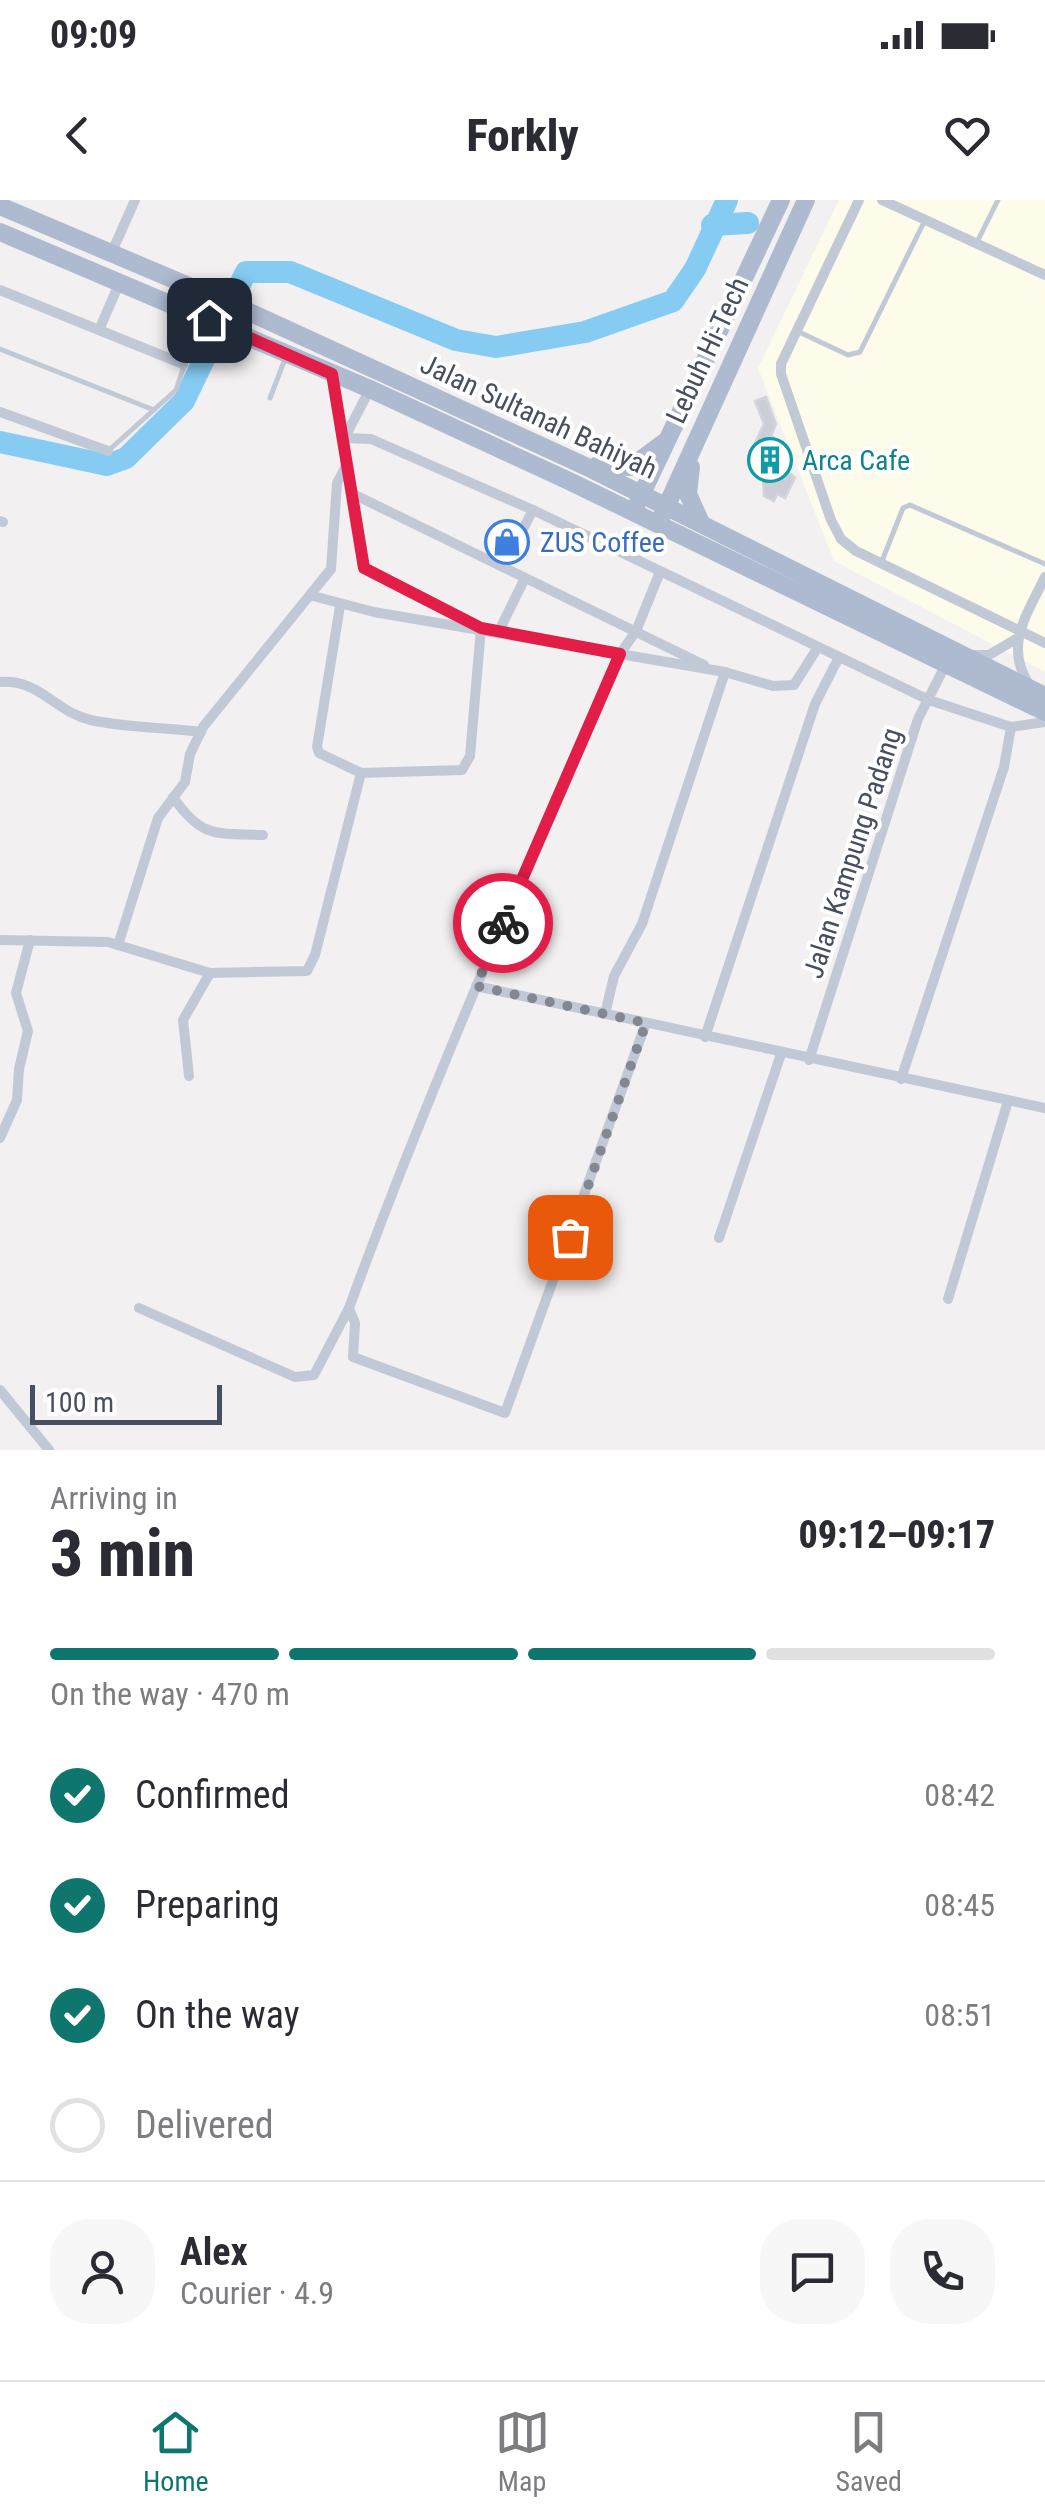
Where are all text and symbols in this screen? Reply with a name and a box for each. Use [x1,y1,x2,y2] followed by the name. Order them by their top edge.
[50,13,137,57] text: 09:09
[50,108,105,163] icon: back
[940,108,995,163] icon: heart
[466,109,579,162] text: Forkly
[659,272,756,428] street label: Lebuh Hi-Tech
[167,278,252,363] pin
[182,293,237,348] icon: home
[415,347,662,486] street label: Jalan Sultanah Bahiyah
[747,437,793,483] building icon: Arca Cafe
[802,444,910,477] place label: Arca Cafe
[484,519,530,565] shop icon: ZUS Coffee
[540,526,665,559] place label: ZUS Coffee
[796,724,909,982] street label: Jalan Kampung Padang
[453,873,553,973] courier
[476,896,531,951] icon: bike
[528,1195,613,1280] pin
[543,1210,598,1265] icon: bag
[30,1380,222,1424] scale bar
[45,1386,114,1419] text: 100 m
[50,1479,178,1517] text: Arriving in
[798,1513,995,1557] text: 09:12–09:17
[50,1516,195,1592] text: 3 min
[50,1675,290,1713] text: On the way · 470 m
[50,1768,105,1823] icon: check
[135,1773,290,1817] text: Confirmed
[924,1776,995,1814] text: 08:42
[50,1878,105,1933] icon: check
[135,1883,280,1927] text: Preparing
[924,1886,995,1924] text: 08:45
[50,1988,105,2043] icon: check
[135,1993,300,2037] text: On the way
[924,1996,995,2034] text: 08:51
[135,2103,274,2147] text: Delivered
[50,2219,155,2324] button: person
[760,2219,865,2324] button: chat
[890,2219,995,2324] button: phone
[180,2230,248,2274] text: Alex
[180,2274,334,2312] text: Courier · 4.9
[143,2405,209,2498] tab: Home
[495,2405,550,2498] tab: Map
[835,2405,902,2498] tab: Saved

